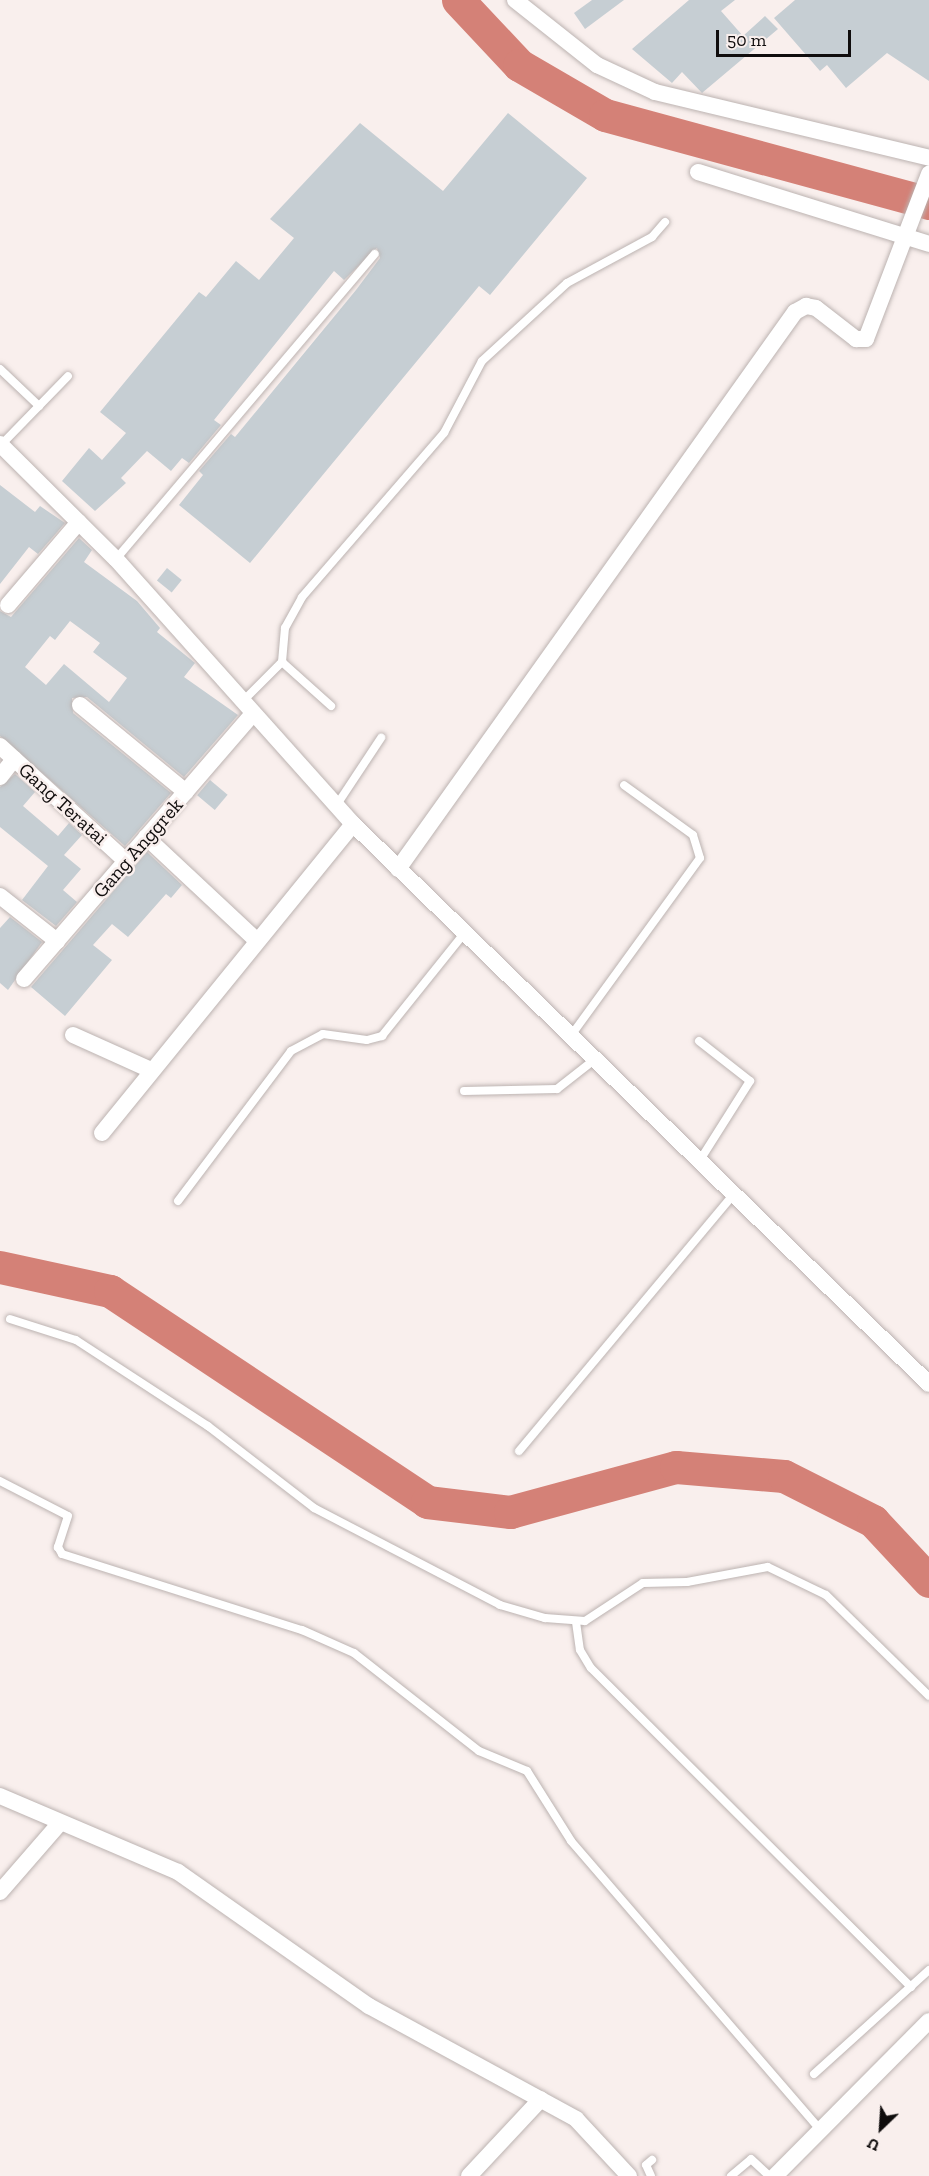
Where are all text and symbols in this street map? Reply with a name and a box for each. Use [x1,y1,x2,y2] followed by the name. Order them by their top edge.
[719,18,854,56] scale bar
[727,29,766,51] text: 50 m
[13,758,113,850] street label: Gang Teratai
[88,793,188,903] street label: Gang Anggrek
[851,2098,911,2158] north arrow
[864,2134,882,2156] text: U

